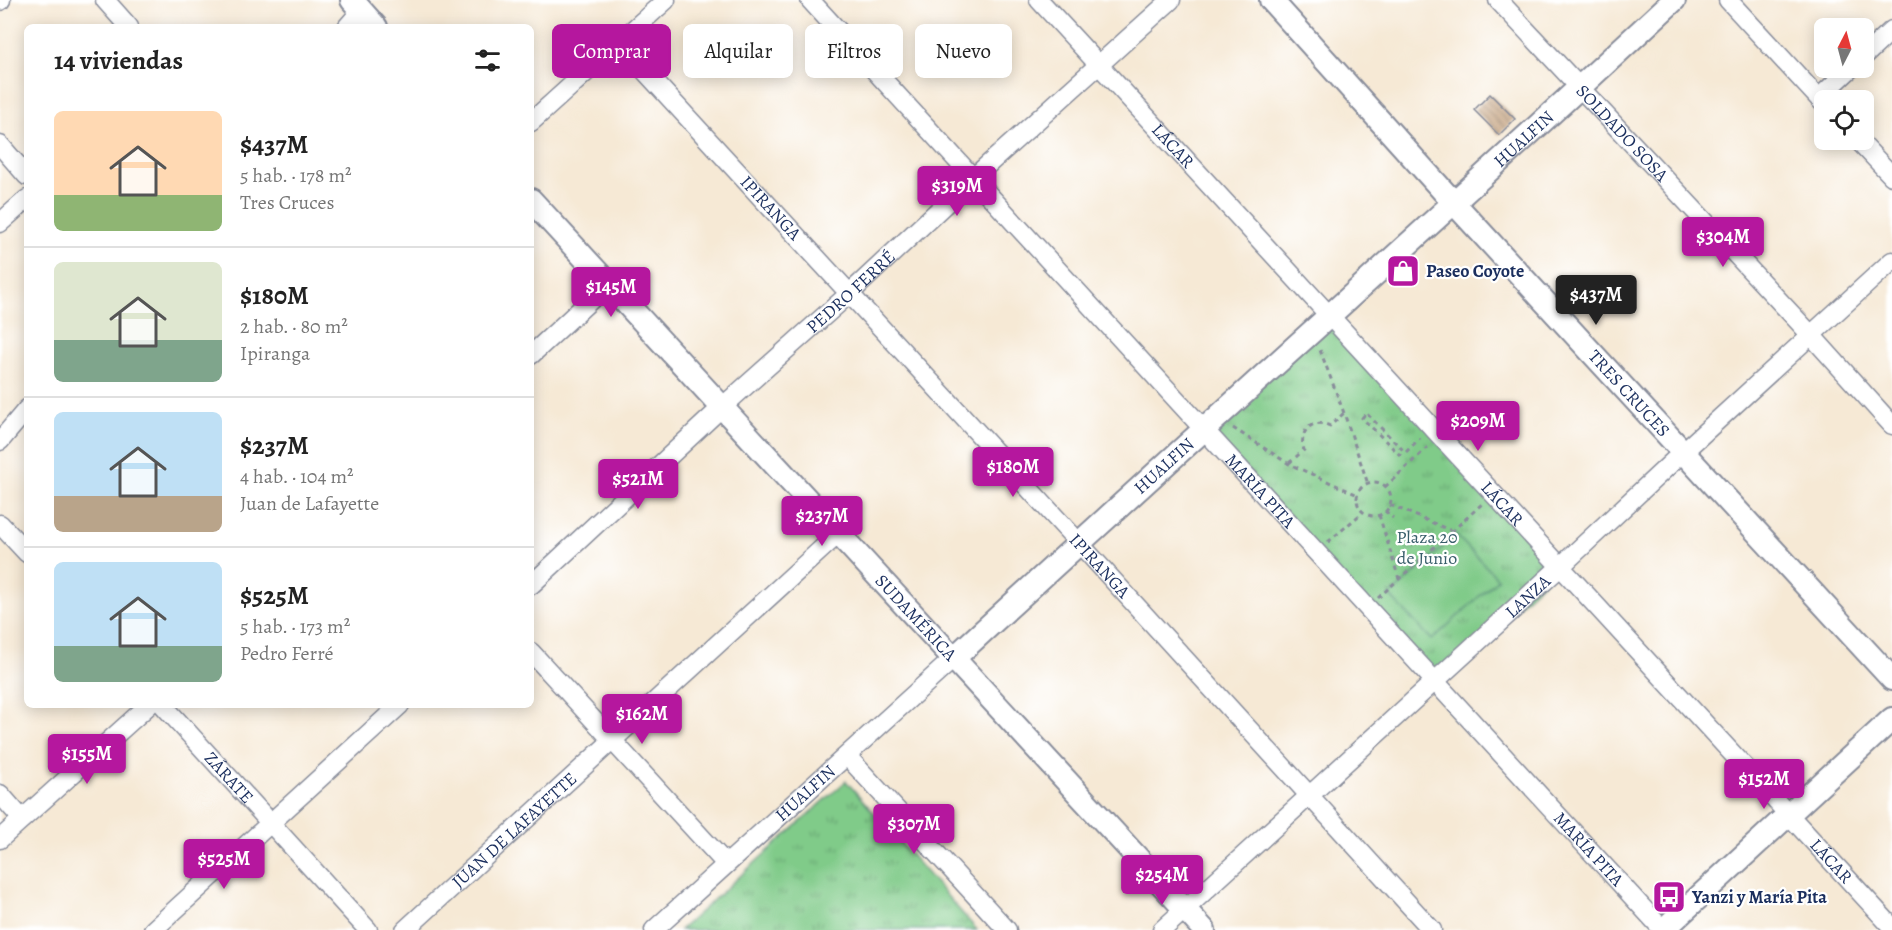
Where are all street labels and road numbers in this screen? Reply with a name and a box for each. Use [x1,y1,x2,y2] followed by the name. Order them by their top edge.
[1571,79,1674,187] street label: SOLDADO SOSA
[1488,105,1559,173] street label: HUALFIN
[1146,118,1200,173] street label: LÁCAR
[735,170,807,246] street label: IPIRANGA
[801,245,900,338] street label: PEDRO FERRÉ
[1583,345,1675,442] street label: TRES CRUCES
[1129,432,1199,500] street label: HUALFIN
[1220,448,1301,534] street label: MARÍA PITA
[1475,476,1529,531] street label: LÁCAR
[1064,528,1136,604] street label: IPIRANGA
[870,569,962,667] street label: SUDAMÉRICA
[1500,569,1556,623] street label: LANZA
[199,746,259,809] street label: ZÁRATE
[770,759,841,827] street label: HUALFIN
[447,767,582,893] street label: JUAN DE LAFAYETTE
[1548,807,1629,892] street label: MARÍA PITA
[1805,833,1858,888] street label: LÁCAR

